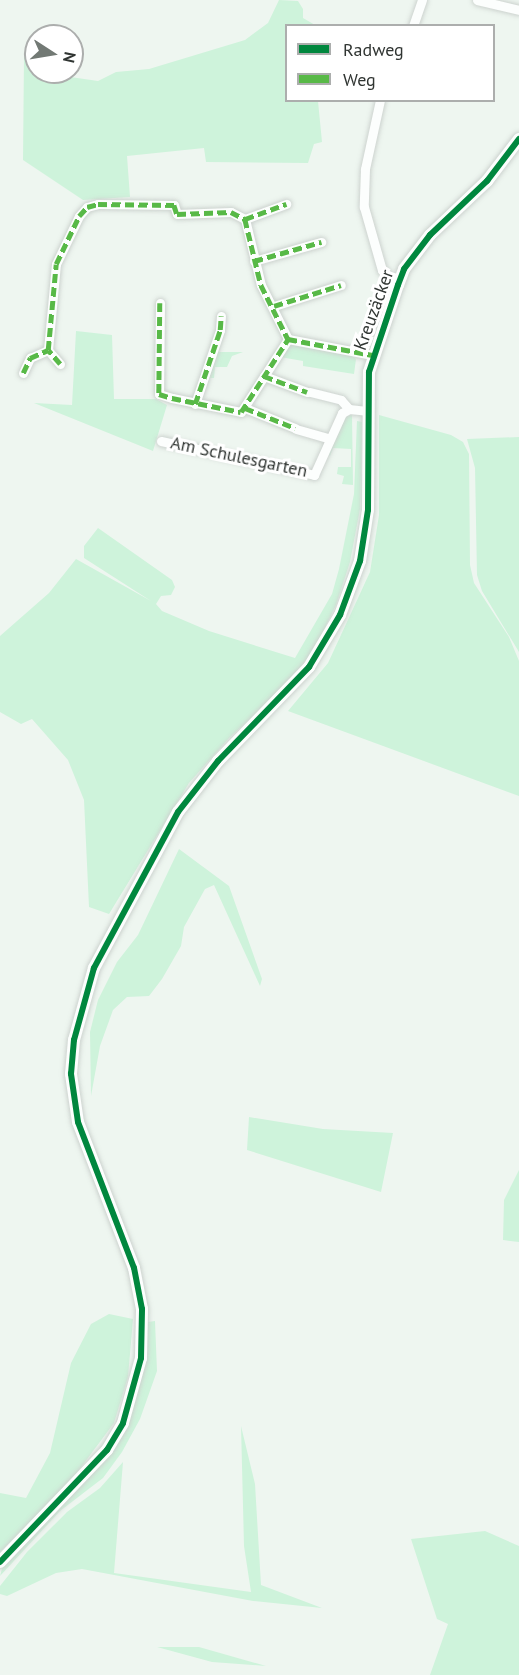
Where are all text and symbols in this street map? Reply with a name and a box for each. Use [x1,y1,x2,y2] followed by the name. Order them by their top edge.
[24,24,84,84] north arrow
[285,24,495,102] legend
[343,38,404,61] text: Radweg
[59,50,81,65] text: N
[343,68,376,91] text: Weg
[349,267,399,353] street label: Kreuzäcker
[169,432,309,482] street label: Am Schulesgarten

